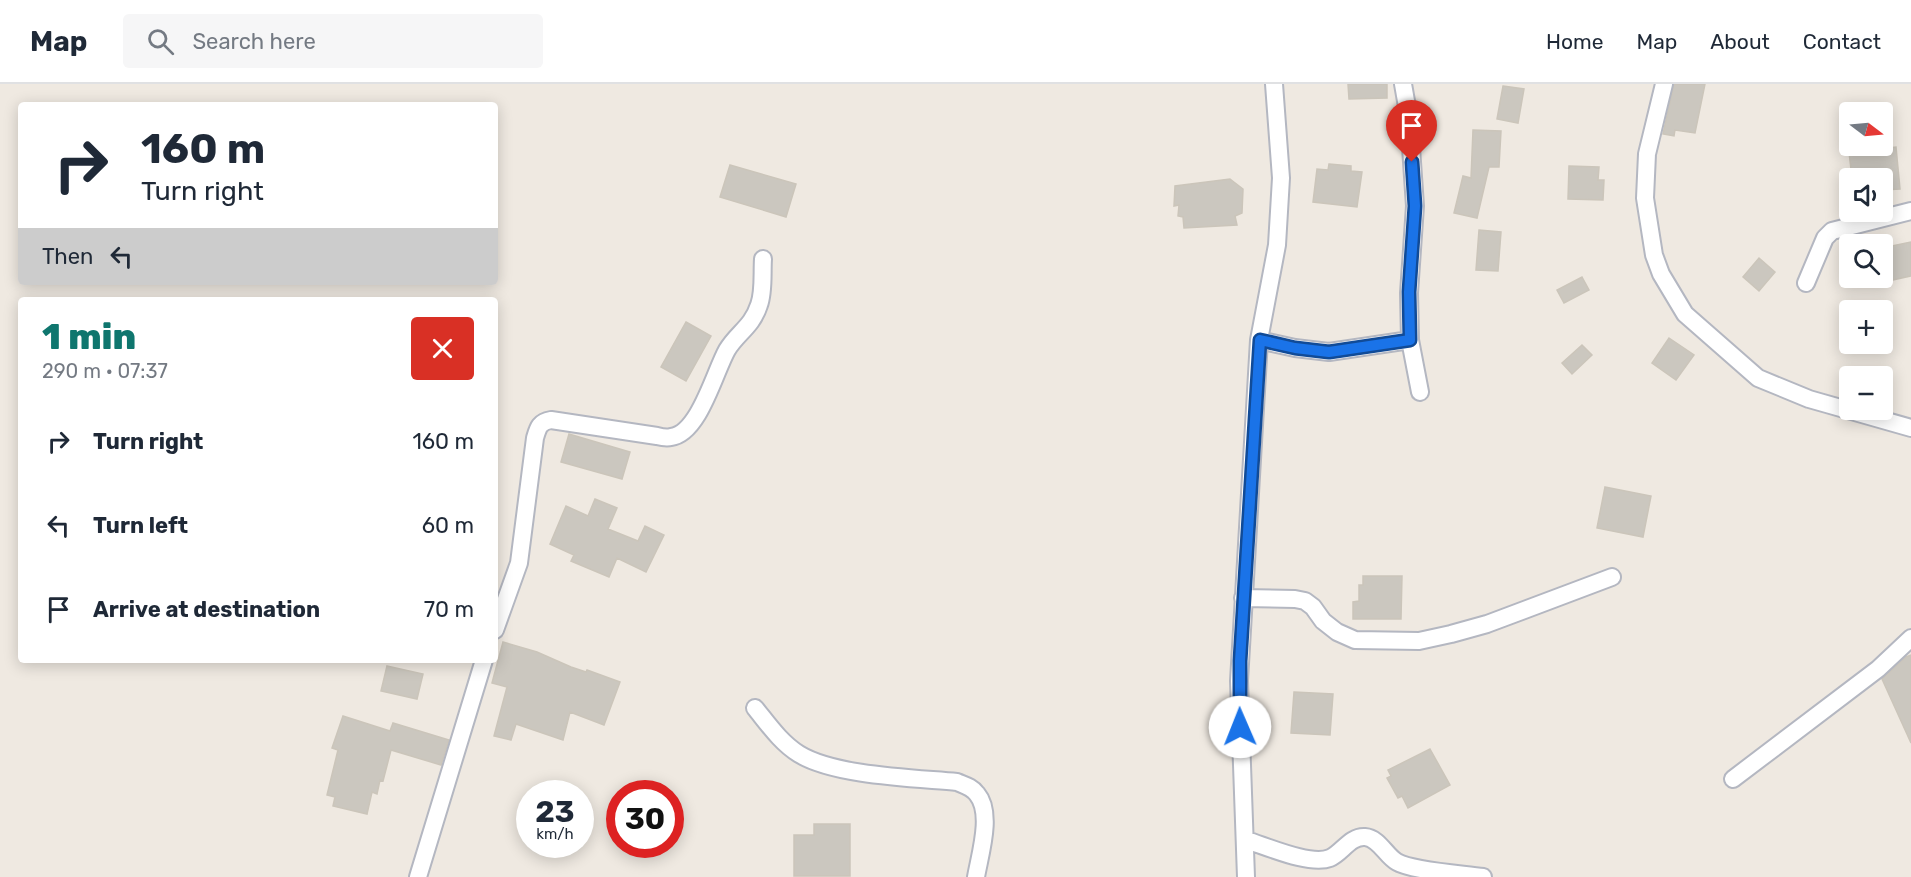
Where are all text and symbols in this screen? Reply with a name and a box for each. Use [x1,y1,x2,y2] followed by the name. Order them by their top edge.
[123,14,543,68] search box
[30,25,87,58] text: Map
[144,25,177,58] icon: search
[192,28,316,55] text: Search here
[1546,29,1603,54] text: Home
[1636,29,1677,54] text: Map
[1710,29,1770,54] text: About
[1803,29,1881,54] text: Contact
[1386,100,1437,162] pin
[1839,102,1893,156] north arrow
[1839,102,1893,420] map controls
[1395,109,1428,142] icon: arrive
[141,124,265,174] text: 160 m
[42,126,120,204] icon: right
[1839,168,1893,222] button: sound
[141,175,264,207] text: Turn right
[1839,234,1893,288] button: search
[105,240,138,273] icon: left
[42,243,93,270] text: Then
[1839,300,1893,354] button: +
[42,315,136,358] text: 1 min
[411,317,474,380] button: close
[42,359,168,383] text: 290 m · 07:37
[1839,366,1893,420] button: −
[42,425,75,458] icon: right
[93,428,203,455] text: Turn right
[412,428,474,455] text: 160 m
[42,509,75,542] icon: left
[93,512,188,539] text: Turn left
[422,512,474,539] text: 60 m
[42,593,75,626] icon: arrive
[93,596,320,623] text: Arrive at destination
[424,596,474,623] text: 70 m
[1208,695,1272,759] position arrow
[606,780,684,858] speed limit sign: 30
[535,794,575,830] text: 23
[536,825,574,843] text: km/h

